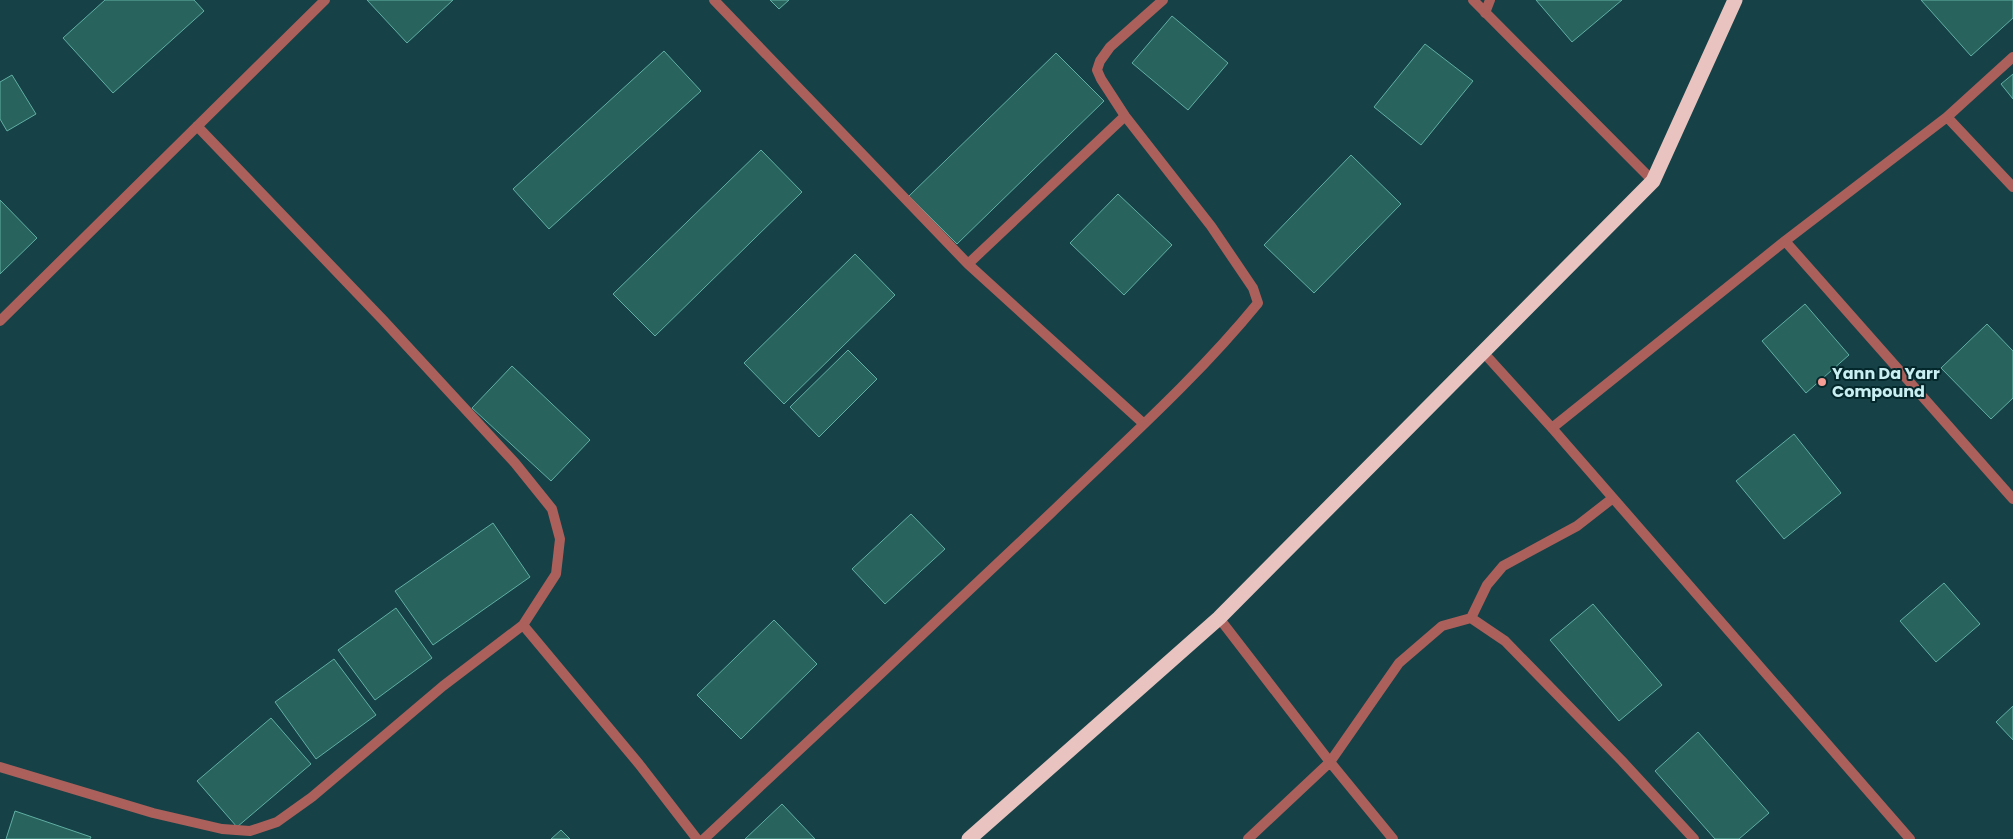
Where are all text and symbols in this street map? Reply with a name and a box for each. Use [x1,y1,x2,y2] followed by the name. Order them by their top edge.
[1832,362,1940,403] place label: Yann Da Yarr Compound
[1816,376,1828,388] marker: Yann Da Yarr Compound

